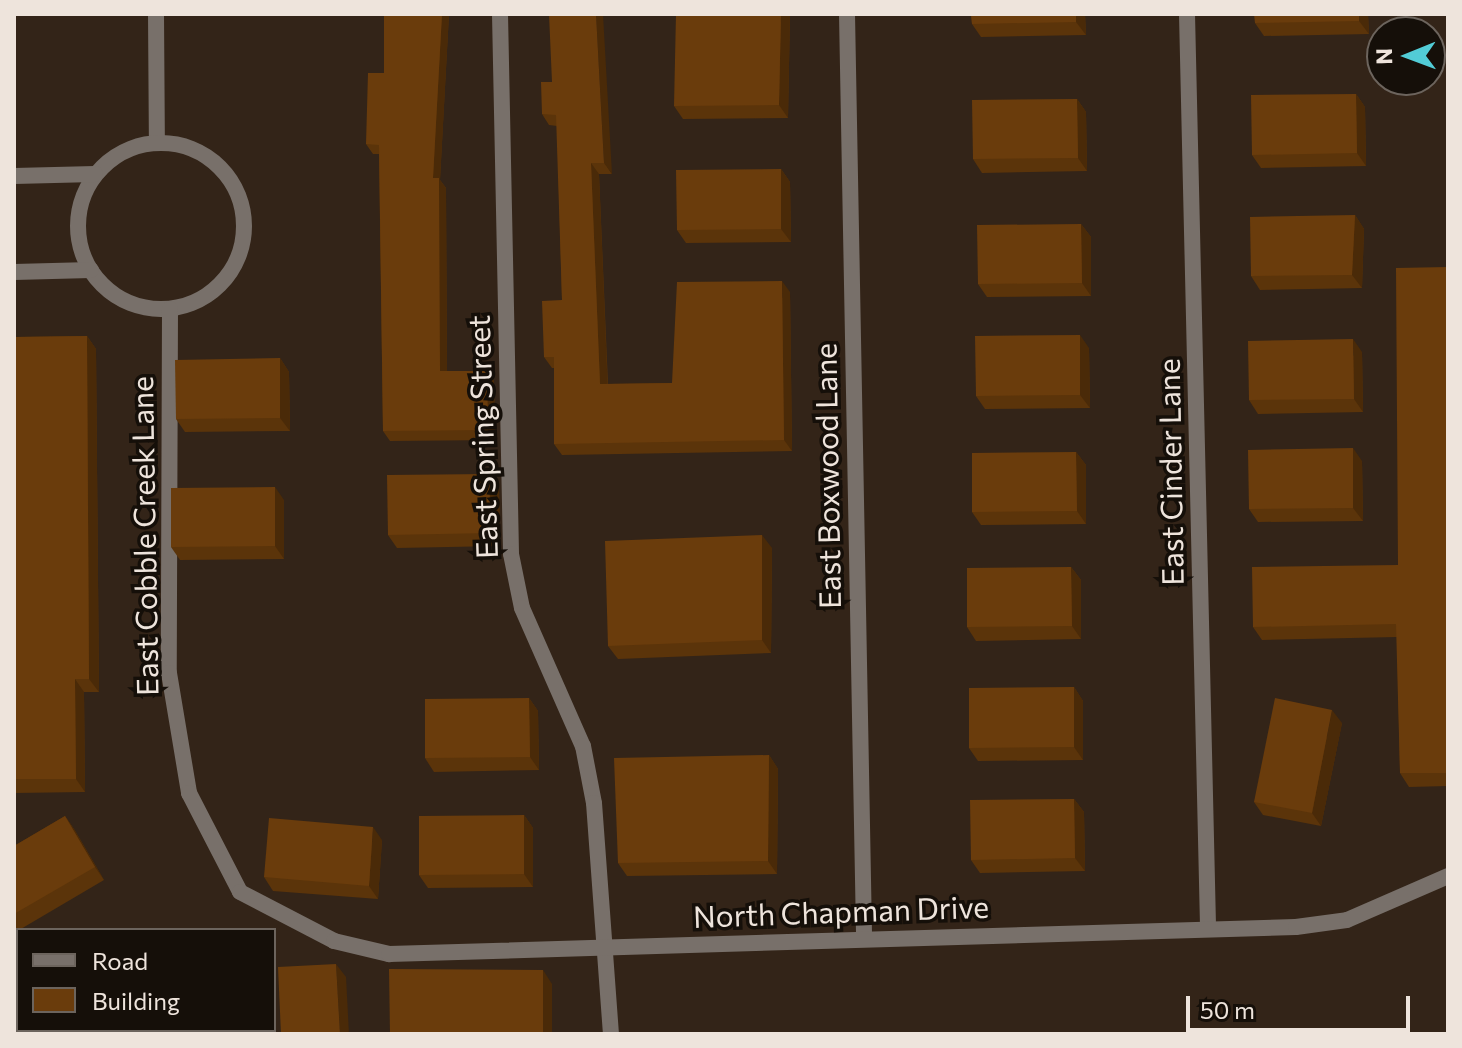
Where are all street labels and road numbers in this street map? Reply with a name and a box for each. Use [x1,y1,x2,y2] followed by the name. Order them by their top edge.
[460,314,504,560] street label: East Spring Street
[807,343,847,609] street label: East Boxwood Lane
[1150,358,1190,586] street label: East Cinder Lane
[123,376,165,696] street label: East Cobble Creek Lane
[692,888,990,934] street label: North Chapman Drive

